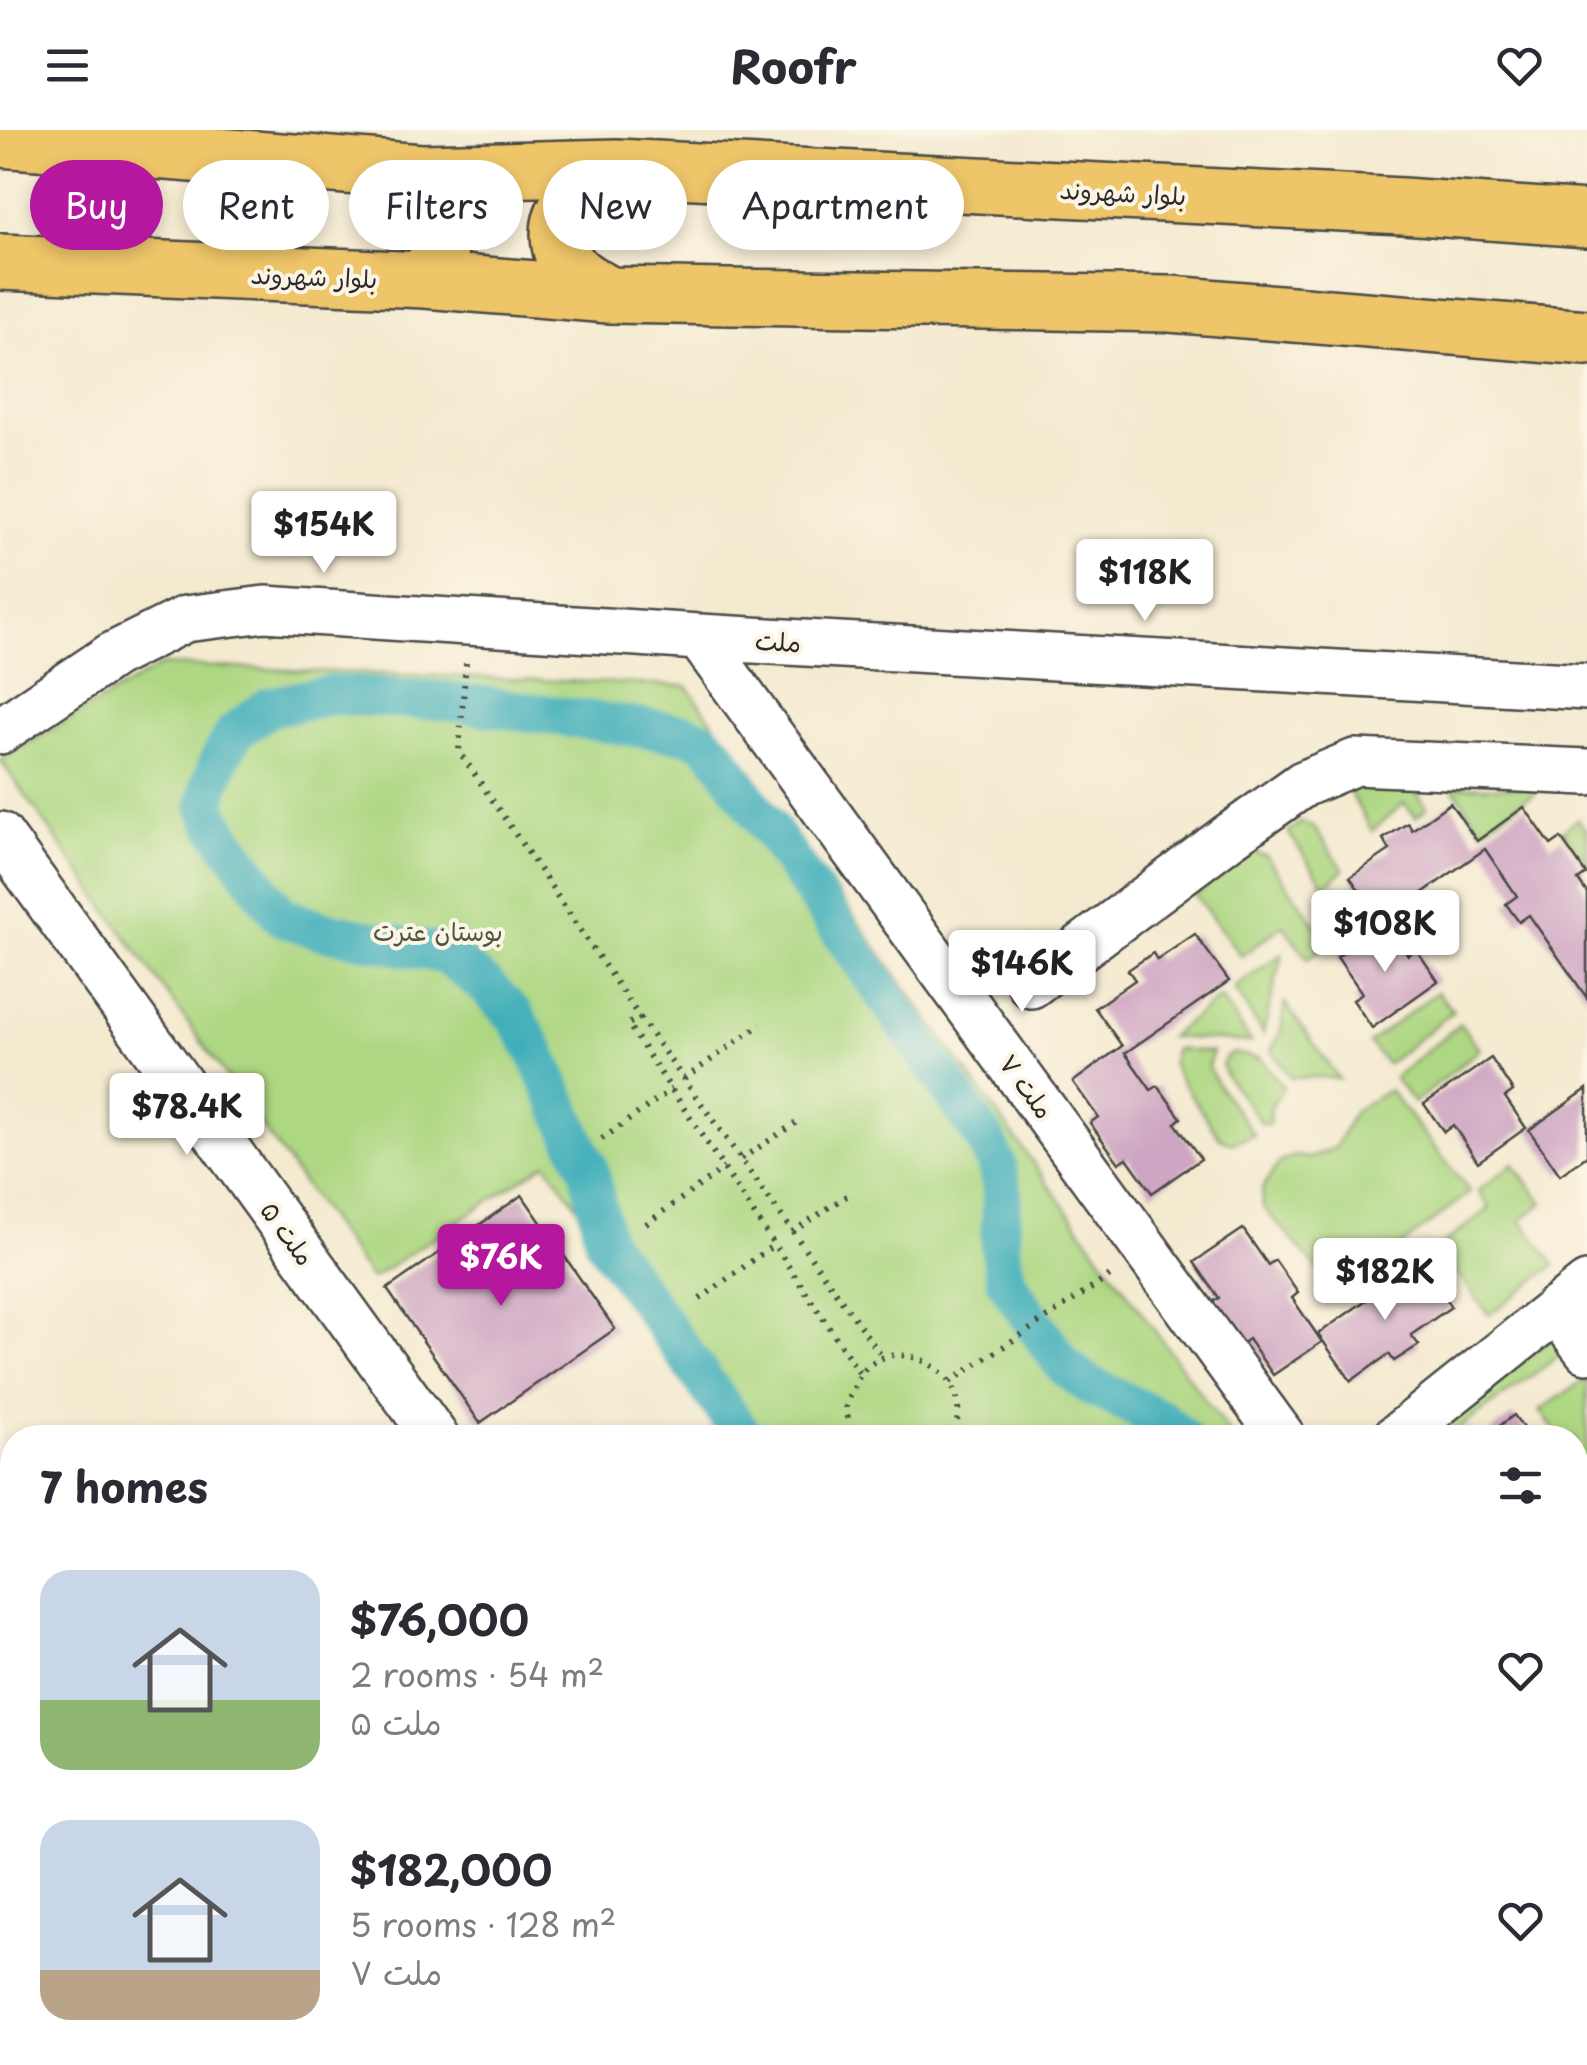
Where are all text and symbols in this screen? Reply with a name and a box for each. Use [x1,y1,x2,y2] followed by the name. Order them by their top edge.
[730,31,857,99] text: Roofr
[40,38,95,93] icon: menu
[1492,38,1547,93] icon: heart
[30,160,163,250] chip: Buy
[183,160,329,250] chip: Rent
[349,160,523,250] chip: Filters
[543,160,687,250] chip: New
[707,160,964,250] chip: Apartment
[1059,170,1187,214] street label: بلوار شهروند
[250,255,378,297] street label: بلوار شهروند
[254,491,394,576] pin: $154K
[273,499,375,547] text: $154K
[1075,539,1215,624] pin: $118K
[1098,547,1192,595] text: $118K
[754,621,802,661] street label: ملت
[1315,890,1455,975] pin: $108K
[1333,898,1437,946] text: $108K
[373,912,503,950] park label: بوستان عترت
[952,930,1092,1015] pin: $146K
[971,938,1073,986] text: $146K
[990,1046,1064,1126] street label: ملت ۷
[106,1073,268,1158] pin: $78.4K
[131,1081,243,1129] text: $78.4K
[252,1193,324,1273] street label: ملت ۵
[442,1224,560,1309] pin: $76K
[460,1232,542,1280] text: $76K
[1315,1238,1455,1323] pin: $182K
[1335,1246,1435,1294] text: $182K
[40,1454,208,1517] text: 7 homes
[1493,1458,1548,1513] icon: filters
[350,1587,529,1650] text: $76,000
[120,1610,240,1730] icon: home
[1493,1643,1548,1698] icon: heart
[350,1650,604,1698] text: 2 rooms · 54 m²
[350,1698,442,1746] text: ملت ۵
[350,1837,552,1900] text: $182,000
[120,1860,240,1980] icon: home
[1493,1893,1548,1948] icon: heart
[350,1900,616,1948] text: 5 rooms · 128 m²
[350,1948,442,1996] text: ملت ۷

